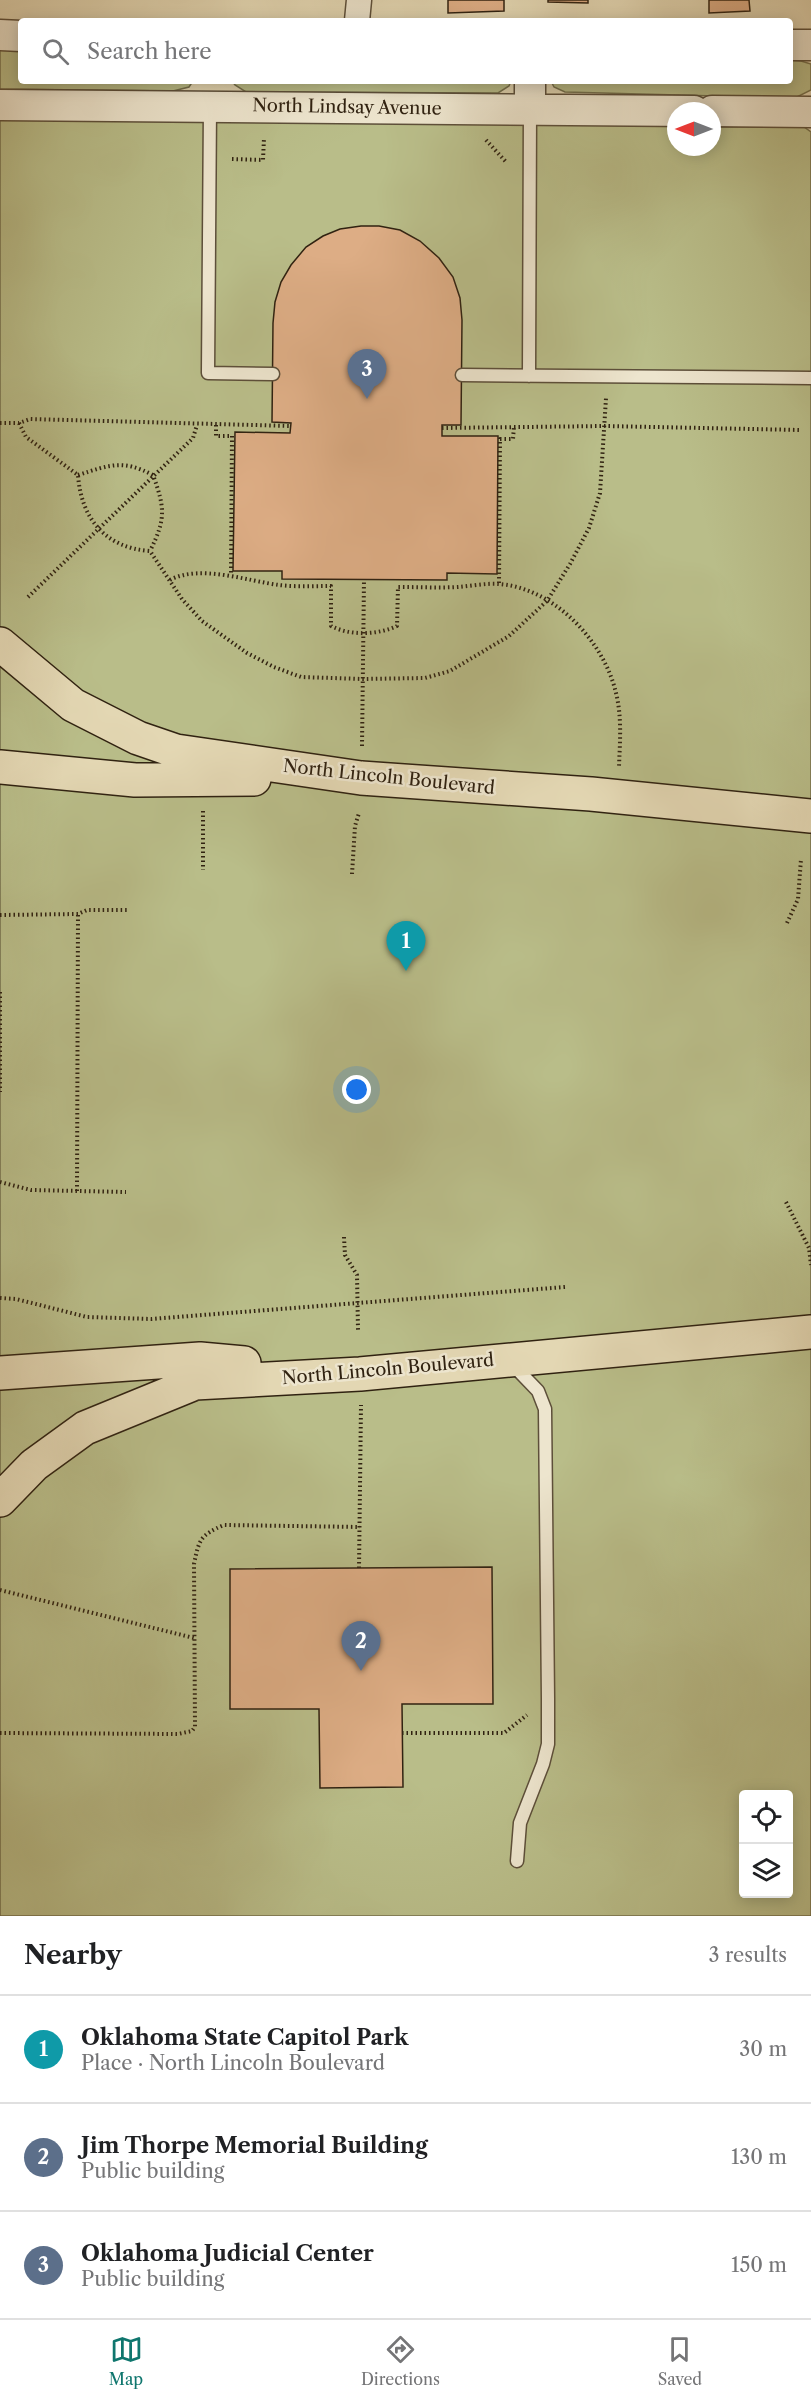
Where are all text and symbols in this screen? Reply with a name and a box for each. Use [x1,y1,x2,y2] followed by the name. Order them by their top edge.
[18,18,793,84] search box
[39,35,72,68] icon: search
[87,38,212,65] text: Search here
[252,94,442,120] street label: North Lindsay Avenue
[667,102,721,156] north arrow
[348,350,386,399] pin: 3
[282,755,496,799] street label: North Lincoln Boulevard
[386,922,426,971] pin: 1
[342,1075,371,1104] your location
[281,1349,495,1389] street label: North Lincoln Boulevard
[342,1622,380,1671] pin: 2
[739,1790,793,1898] map controls
[739,1790,793,1844] button: locate
[739,1844,793,1898] button: layers
[24,1939,122,1971] text: Nearby
[709,1943,787,1967] text: 3 results
[81,2024,409,2051] text: Oklahoma State Capitol Park
[39,2037,48,2061] text: 1
[739,2037,787,2061] text: 30 m
[81,2051,385,2075] text: Place · North Lincoln Boulevard
[81,2132,428,2159] text: Jim Thorpe Memorial Building
[38,2145,49,2169] text: 2
[731,2145,787,2169] text: 130 m
[81,2159,224,2183] text: Public building
[81,2240,374,2267] text: Oklahoma Judicial Center
[38,2253,49,2277] text: 3
[731,2253,787,2277] text: 150 m
[81,2267,224,2291] text: Public building
[109,2333,143,2389] tab: Map
[361,2333,440,2389] tab: Directions
[658,2333,702,2389] tab: Saved

